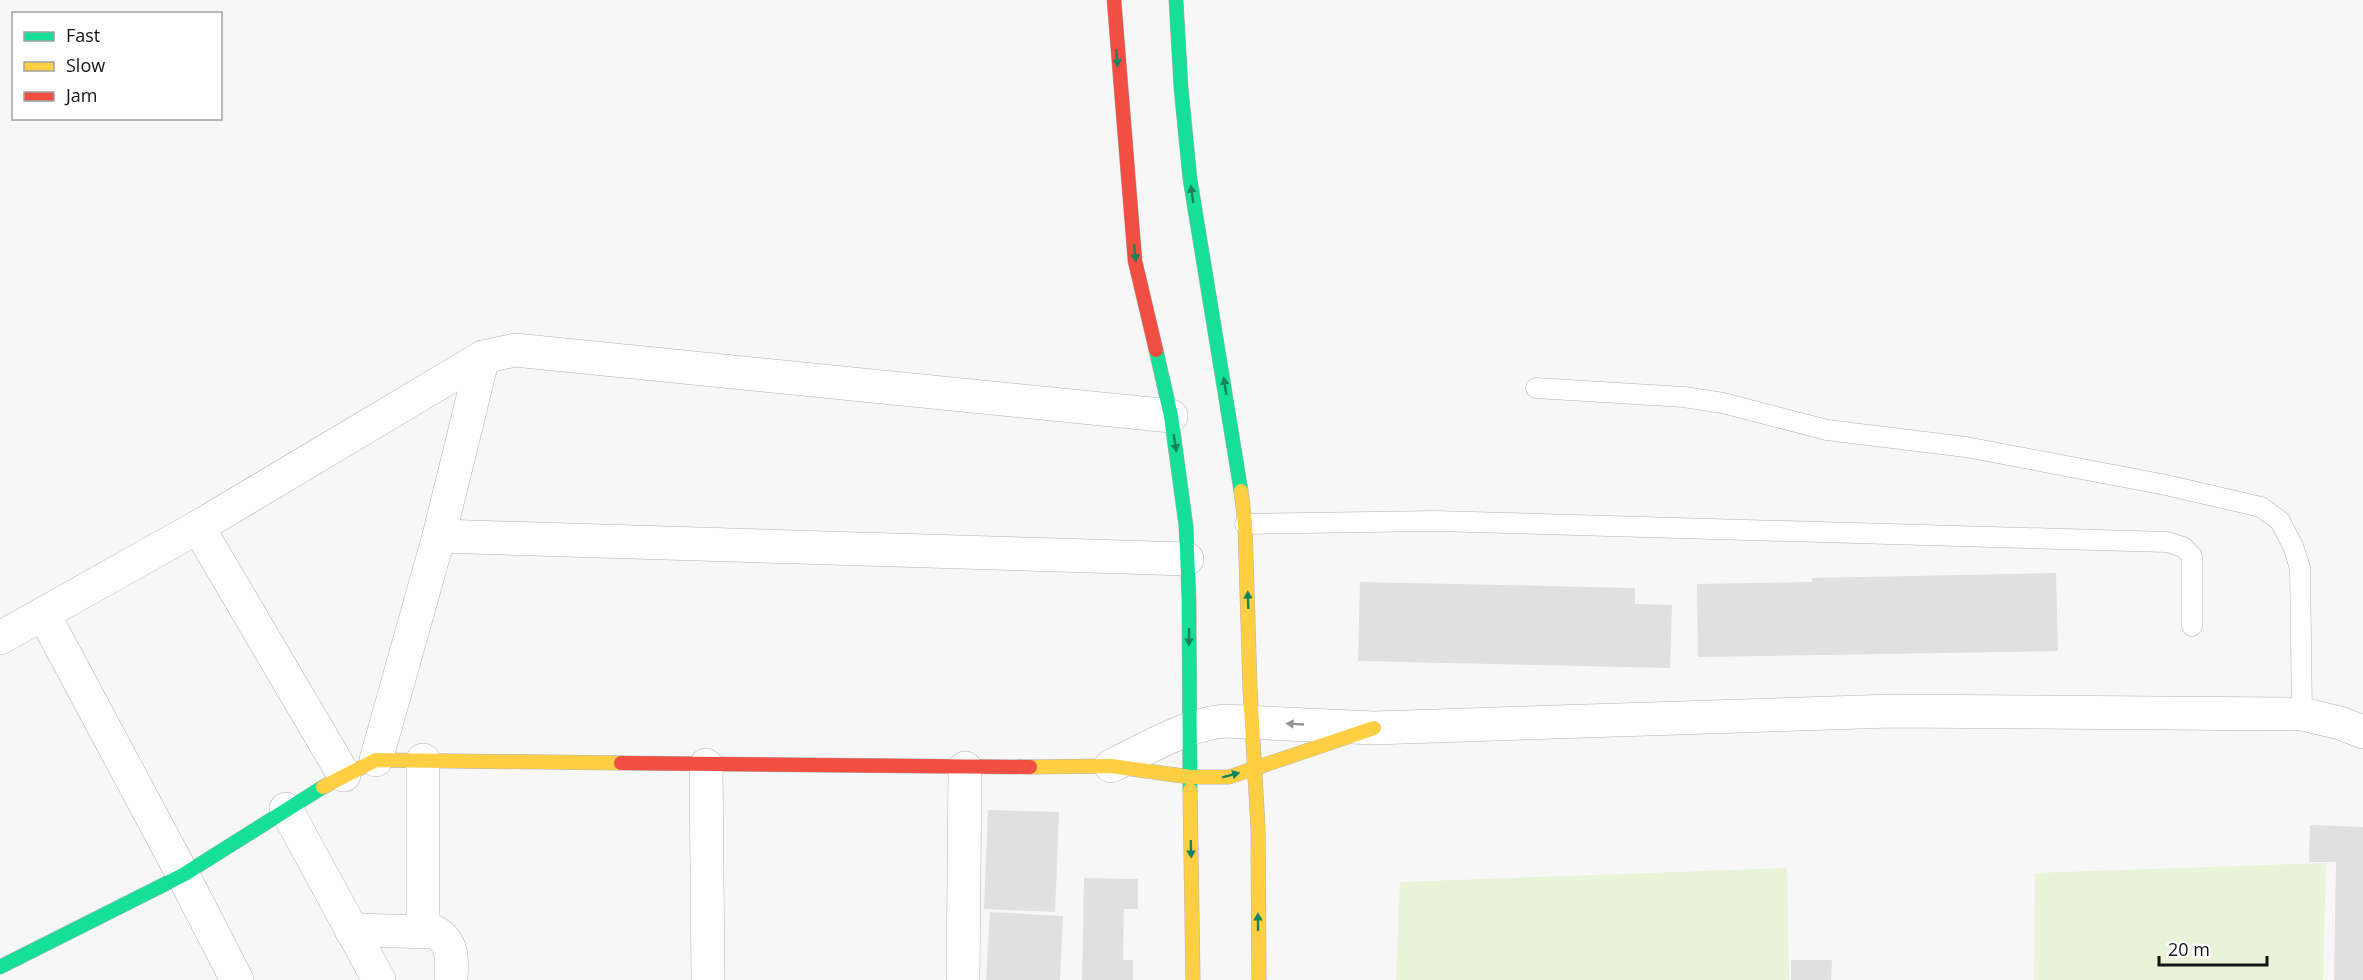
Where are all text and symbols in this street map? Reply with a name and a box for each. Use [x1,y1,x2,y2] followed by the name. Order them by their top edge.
[12,12,222,120] legend
[66,23,100,47] text: Fast
[1112,49,1122,68] one-way arrow
[66,53,105,77] text: Slow
[64,83,98,107] text: Jam
[1188,184,1197,203] one-way arrow
[1130,243,1140,262] one-way arrow
[1220,376,1229,395] one-way arrow
[1171,434,1180,453] one-way arrow
[1243,591,1252,610] one-way arrow
[1184,628,1194,647] one-way arrow
[1285,720,1304,729] one-way arrow
[1222,770,1240,780] one-way arrow
[1186,840,1195,859] one-way arrow
[1253,912,1263,931] one-way arrow
[2159,929,2267,967] scale bar
[2168,937,2210,961] text: 20 m

